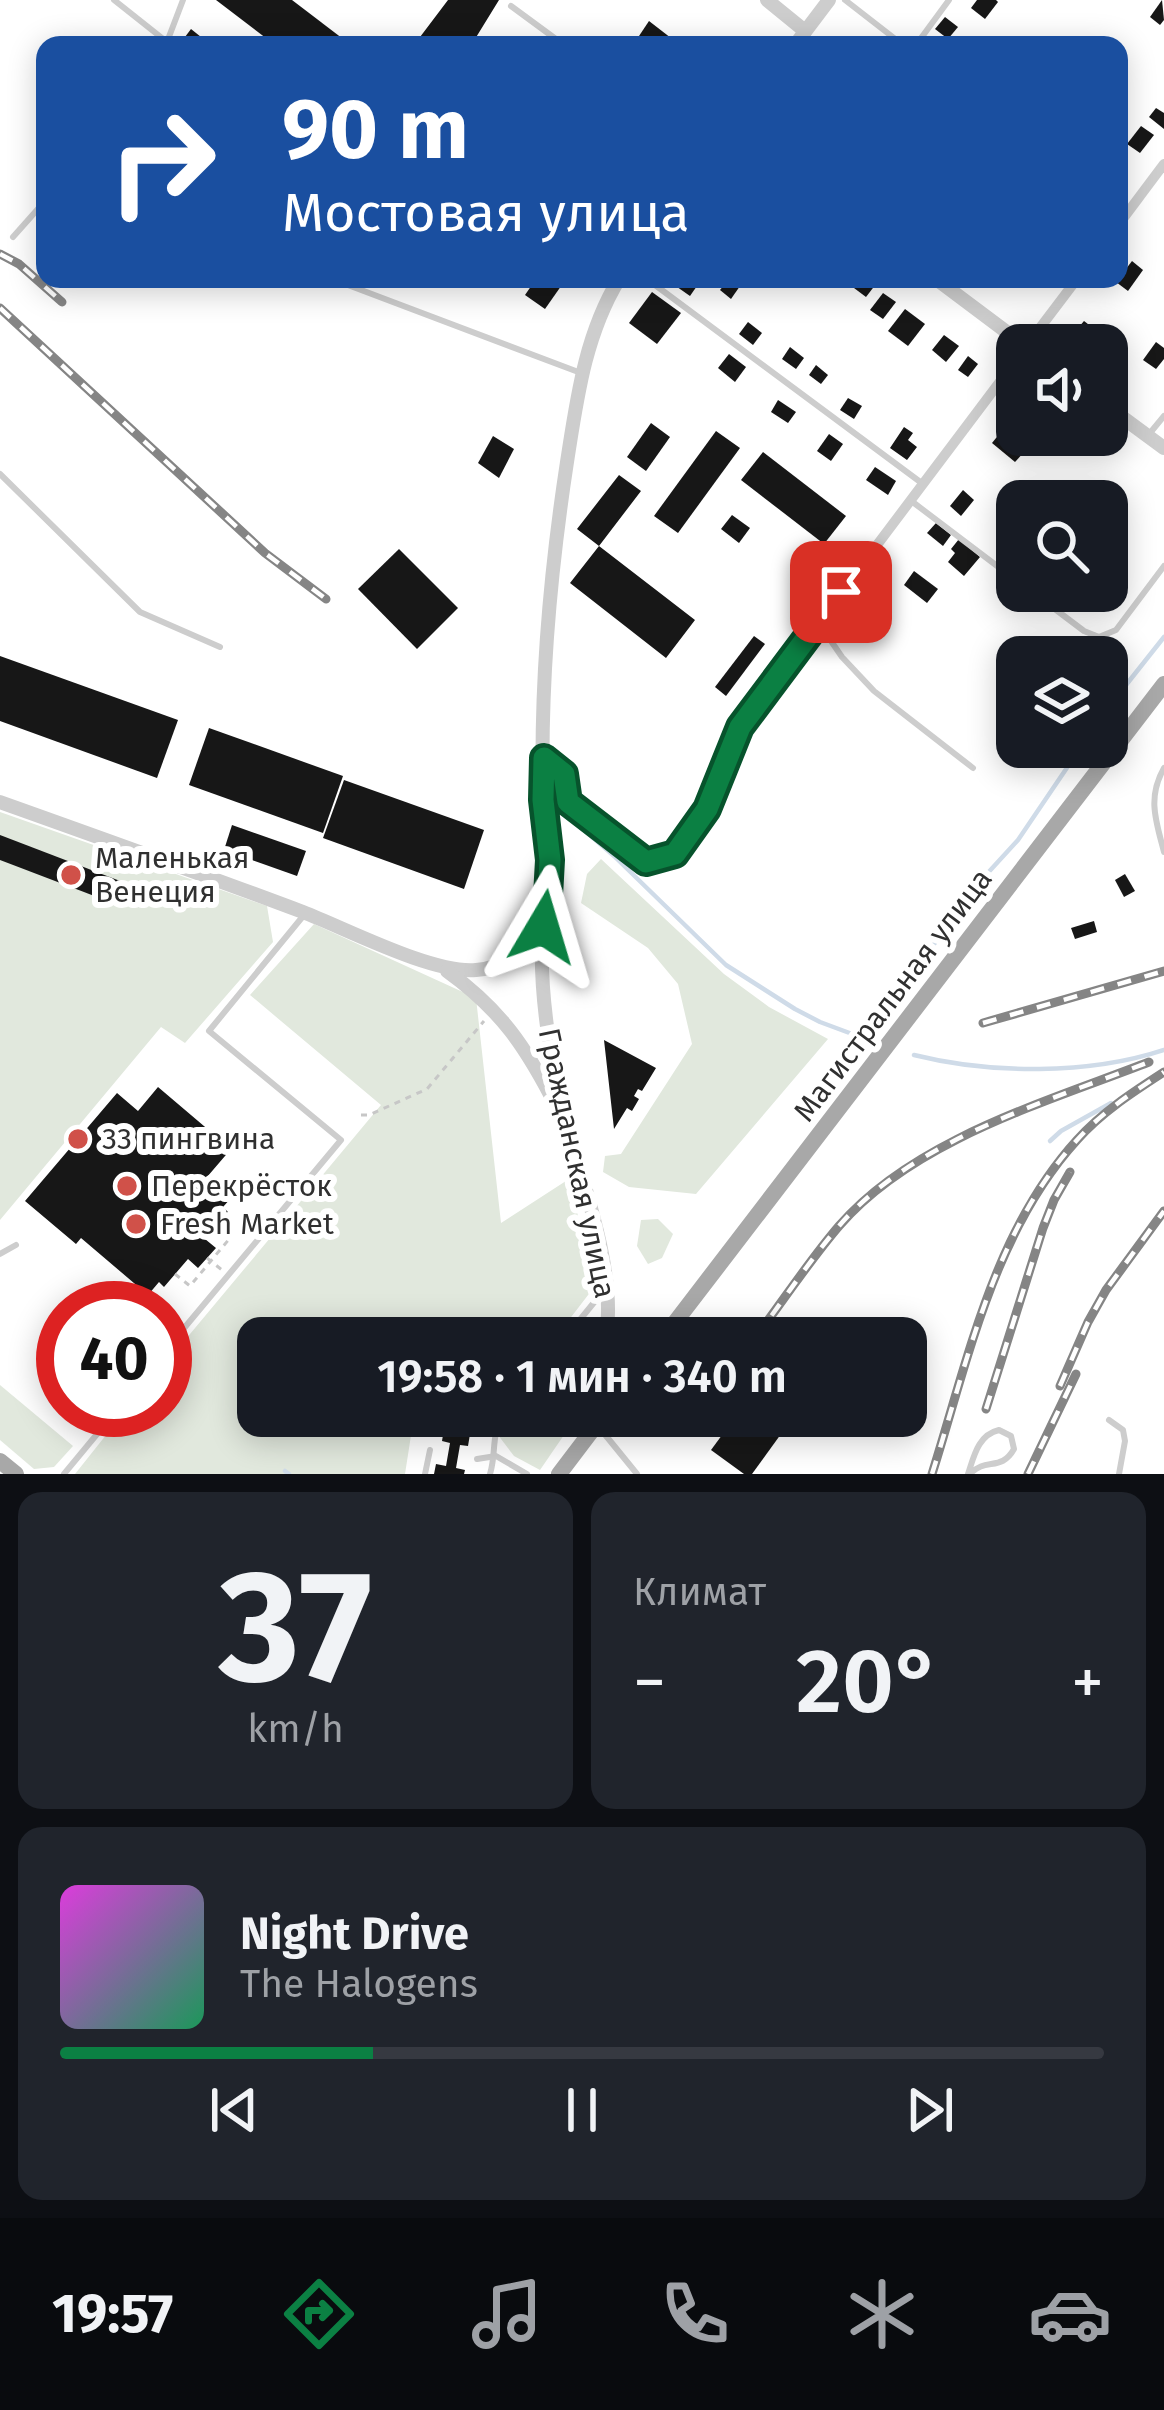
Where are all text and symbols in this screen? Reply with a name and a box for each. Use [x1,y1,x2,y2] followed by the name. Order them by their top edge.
[282,79,469,180] text: 90 m
[84,84,240,240] icon: right
[282,181,690,245] text: Мостовая улица
[996,324,1128,768] map controls
[996,324,1128,456] button: sound
[996,480,1128,612] button: search
[790,541,892,643] pin
[808,559,874,625] icon: arrive
[996,636,1128,768] button: layers
[95,840,250,910] place label: Маленькая Венеция
[58,862,84,888] marker: Маленькая Венеция
[786,862,1000,1128] street label: Магистральная улица
[480,864,606,990] position arrow
[531,1025,623,1301] street label: Гражданская улица
[102,1121,275,1157] place label: 33 пингвина
[65,1126,91,1152] marker: 33 пингвина
[151,1168,332,1204] place label: Перекрёсток
[114,1173,140,1199] marker: Перекрёсток
[160,1206,334,1242] place label: Fresh Market
[123,1211,149,1237] marker: Fresh Market
[36,1281,192,1437] speed limit sign: 40
[377,1350,787,1404] text: 19:58 · 1 мин · 340 m
[219,1534,372,1721] text: 37
[633,1569,766,1615] text: Климат
[796,1628,941,1736] text: 20°
[633,1643,666,1722] text: −
[1071,1643,1104,1722] text: +
[247,1706,344,1752] text: km/h
[240,1907,469,1961] text: Night Drive
[240,1961,478,2007] text: The Halogens
[201,2077,267,2143] icon: previous
[549,2077,615,2143] icon: pause
[897,2077,963,2143] icon: next
[277,2272,361,2356] icon: directions
[465,2272,549,2356] icon: music
[653,2272,737,2356] icon: phone
[840,2272,924,2356] icon: climate
[1028,2272,1112,2356] icon: car
[52,2282,173,2346] text: 19:57

